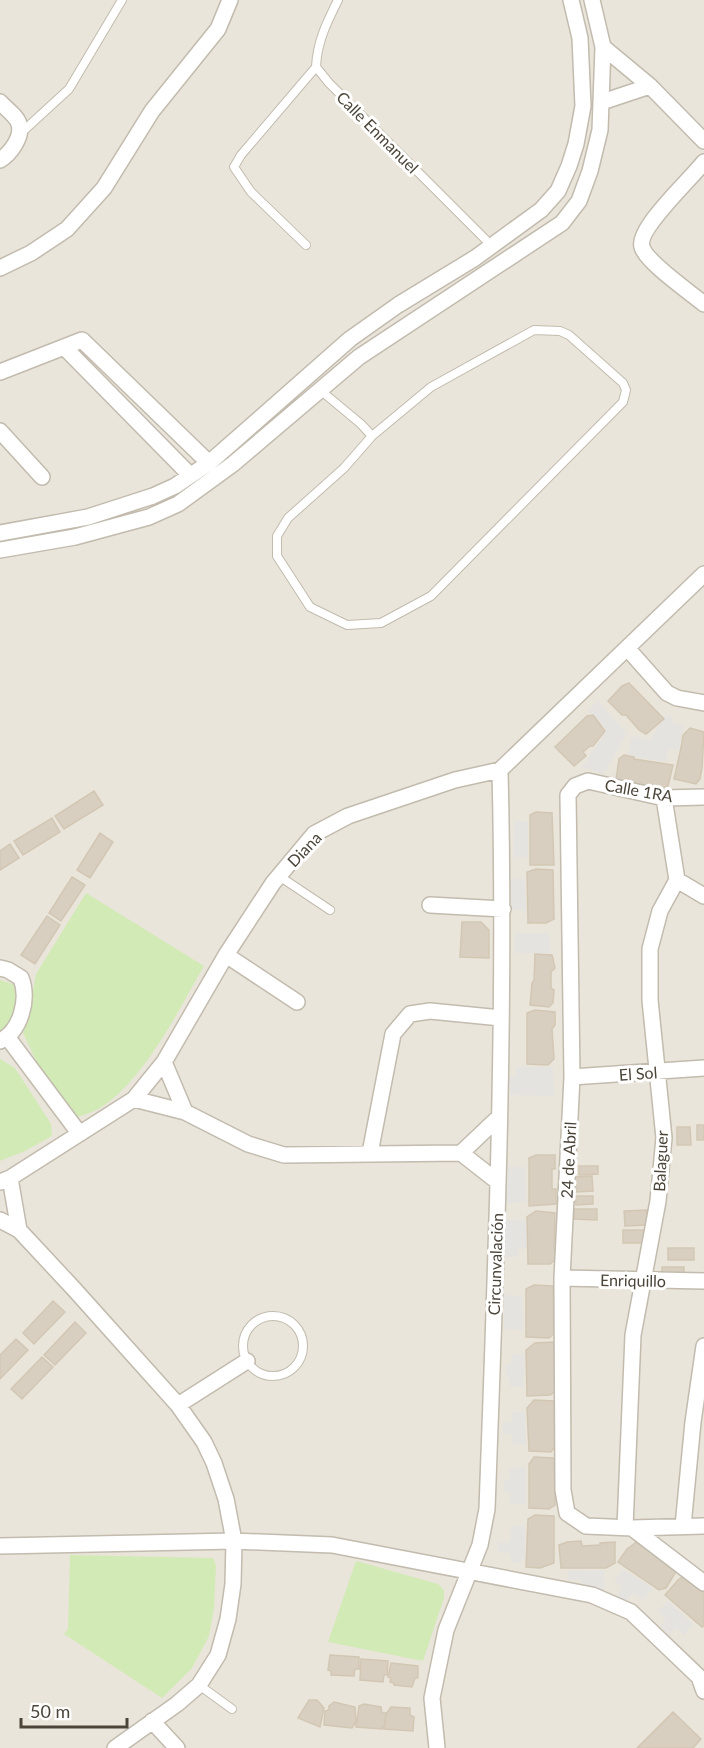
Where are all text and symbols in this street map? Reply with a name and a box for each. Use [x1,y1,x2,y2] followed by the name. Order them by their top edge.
[333,87,423,177] street label: Calle Enmanuel
[603,775,675,805] street label: Calle 1RA
[283,828,325,870] street label: Diana
[618,1062,658,1084] street label: El Sol
[557,1121,579,1199] street label: 24 de Abril
[649,1130,671,1192] street label: Balaguer
[484,1212,506,1316] street label: Circunvalación
[600,1270,666,1290] street label: Enriquillo
[21,1691,128,1729] scale bar
[30,1700,70,1722] text: 50 m

